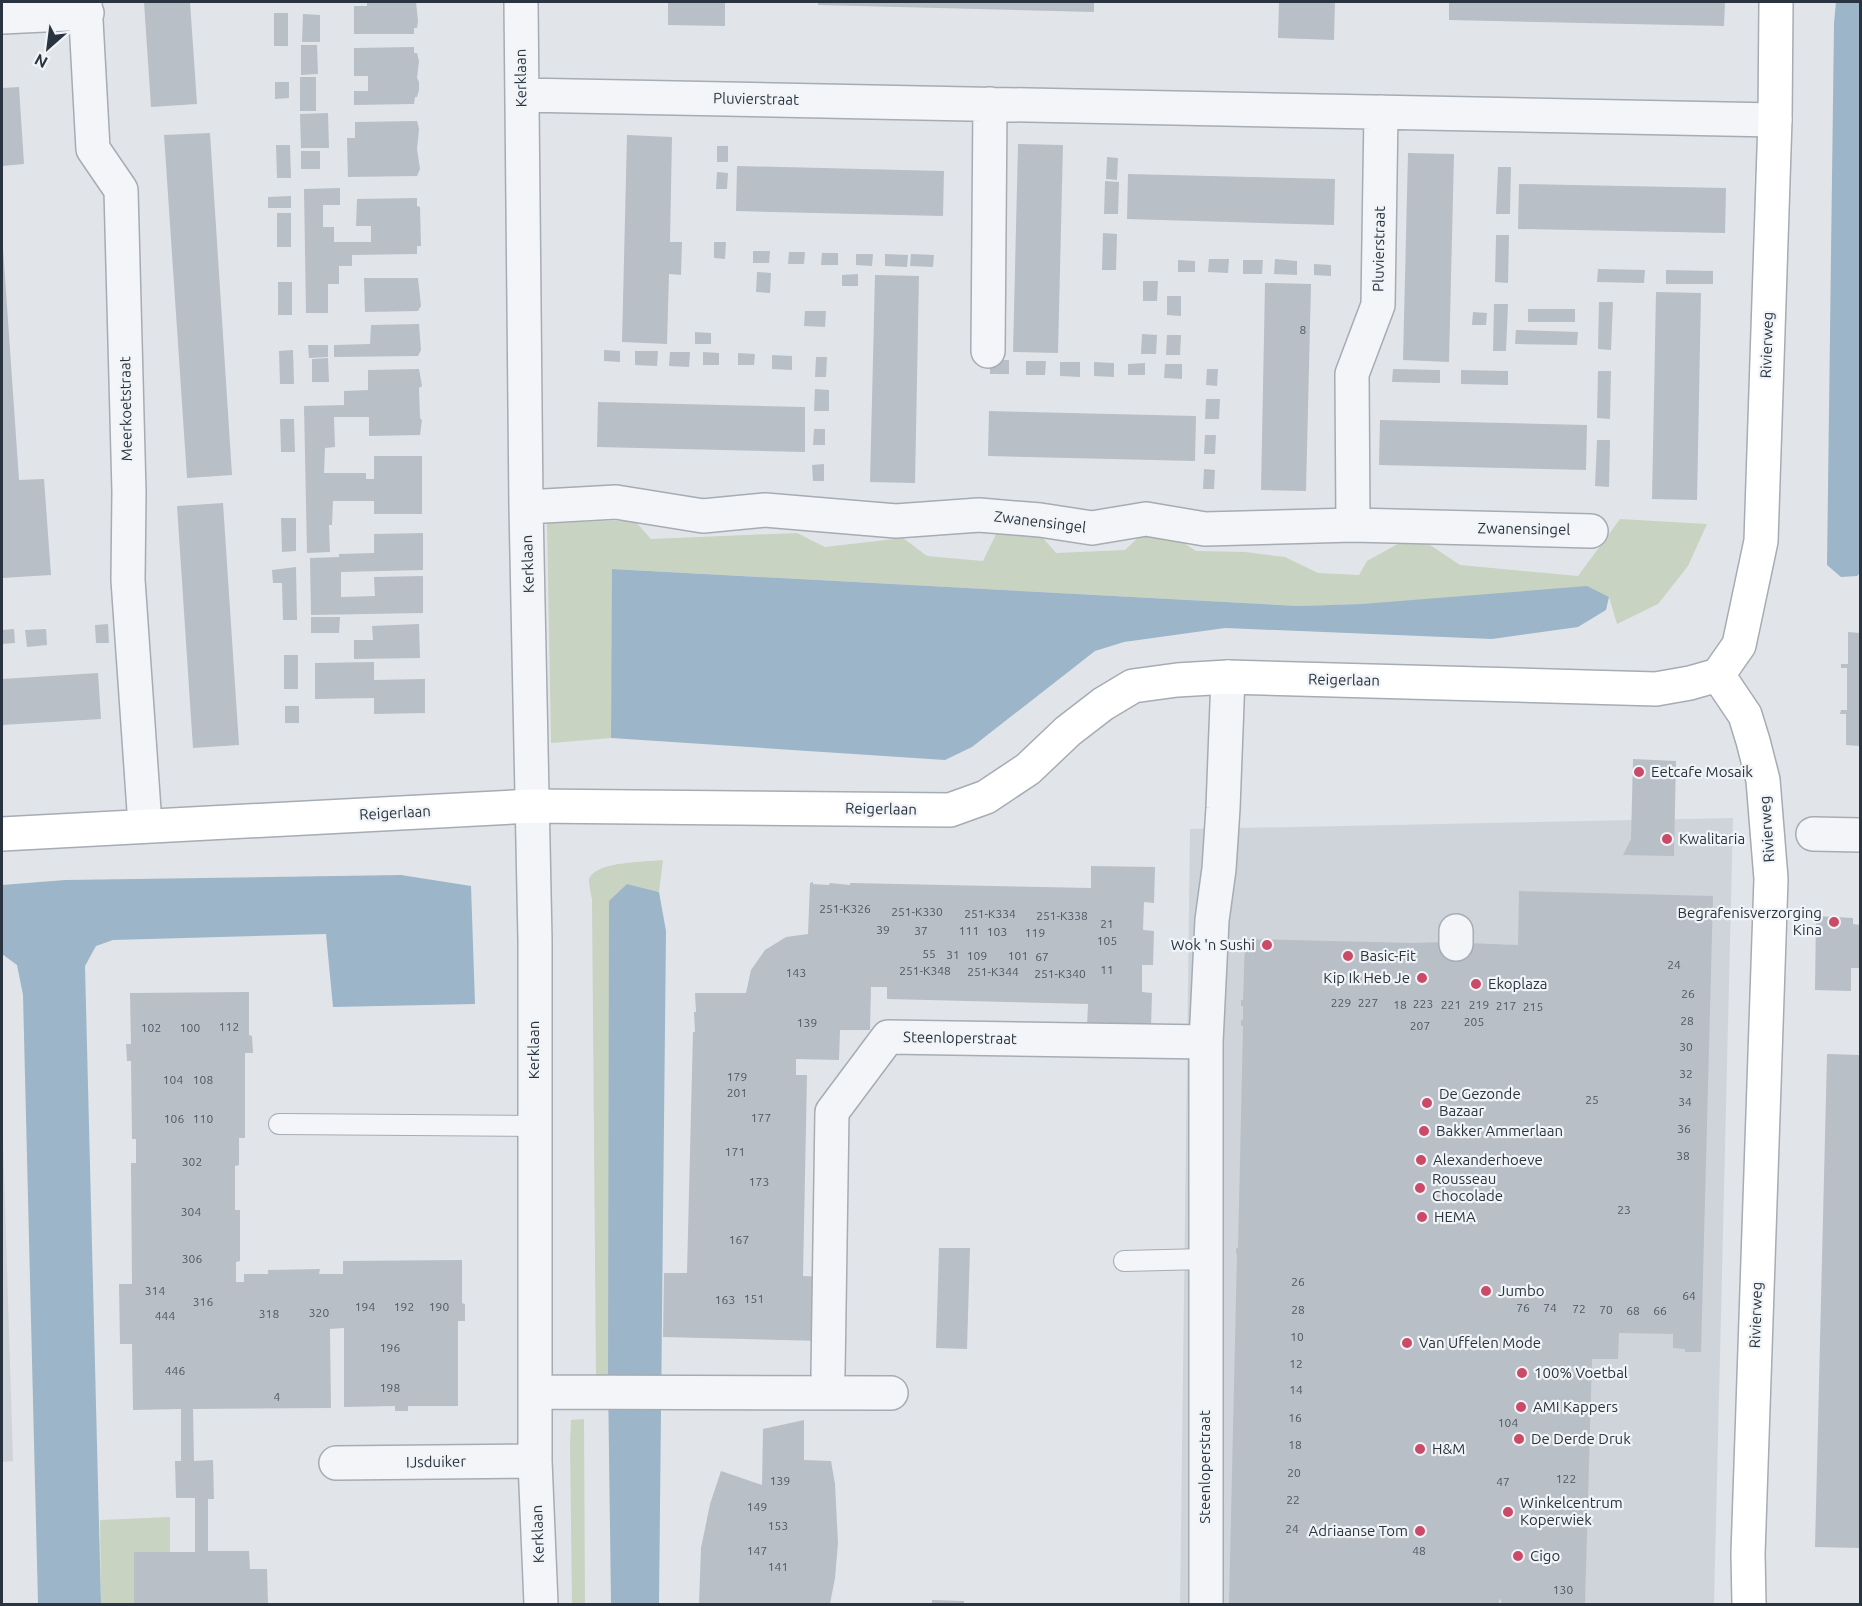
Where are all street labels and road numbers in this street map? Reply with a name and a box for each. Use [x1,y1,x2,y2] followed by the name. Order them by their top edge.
[511,49,530,107] street label: Kerklaan
[713,89,799,108] street label: Pluvierstraat
[1369,206,1388,292] street label: Pluvierstraat
[1757,311,1776,379] street label: Rivierweg
[116,356,135,462] street label: Meerkoetstraat
[993,507,1087,536] street label: Zwanensingel
[1478,519,1571,538] street label: Zwanensingel
[518,535,537,594] street label: Kerklaan
[1308,670,1380,689] street label: Reigerlaan
[1756,795,1777,863] street label: Rivierweg
[845,799,917,818] street label: Reigerlaan
[359,802,431,823] street label: Reigerlaan
[525,1021,542,1079] street label: Kerklaan
[903,1028,1017,1047] street label: Steenloperstraat
[1746,1281,1765,1349] street label: Rivierweg
[1196,1410,1213,1524] street label: Steenloperstraat
[406,1452,466,1471] street label: IJsduiker
[528,1505,547,1564] street label: Kerklaan

